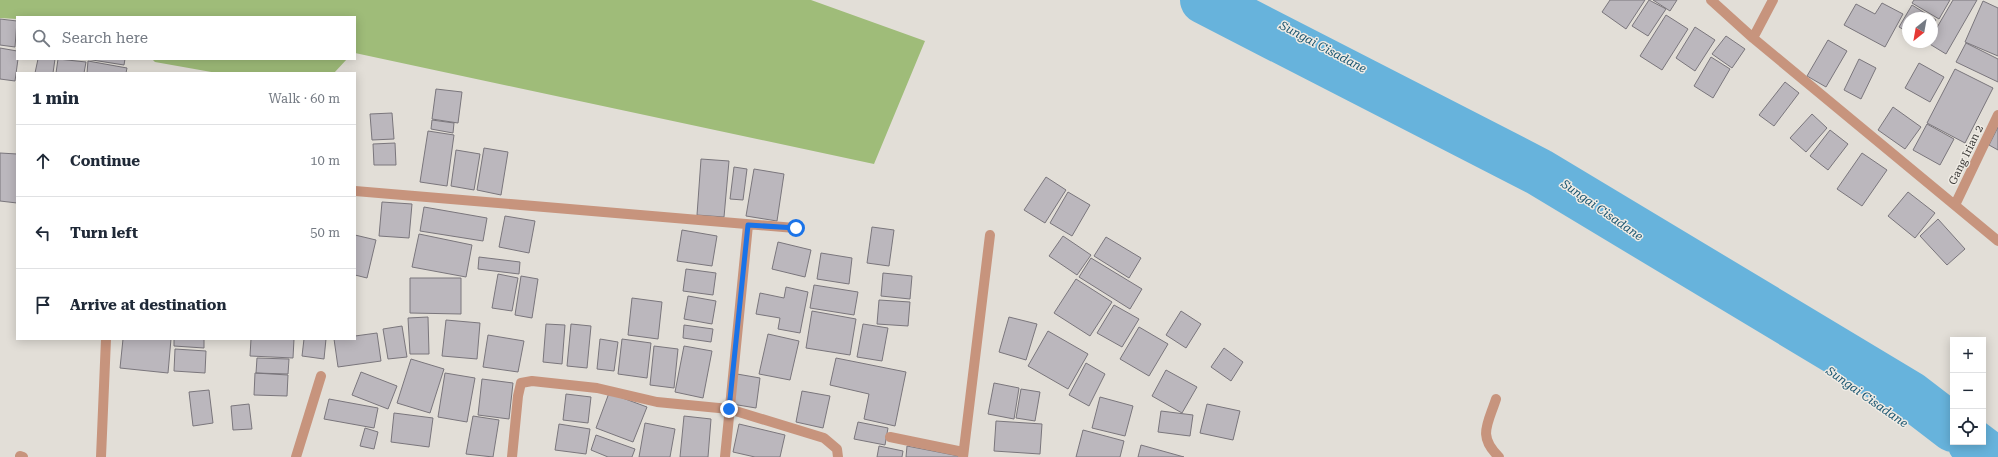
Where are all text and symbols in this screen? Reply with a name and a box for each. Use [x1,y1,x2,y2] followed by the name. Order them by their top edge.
[1902,12,1938,48] north arrow
[16,16,356,60] search box
[1276,18,1369,76] water label: Sungai Cisadane
[30,27,52,49] icon: search
[62,29,148,47] text: Search here
[32,88,79,108] text: 1 min
[268,91,340,106] text: Walk · 60 m
[1946,123,1986,187] street label: Gang Irian 2
[32,150,54,172] icon: ahead
[70,152,140,170] text: Continue
[310,153,340,168] text: 10 m
[1558,176,1646,243] water label: Sungai Cisadane
[787,219,805,237] route start
[32,222,54,244] icon: left
[70,224,138,242] text: Turn left
[310,225,340,240] text: 50 m
[32,294,54,316] icon: arrive
[70,296,226,314] text: Arrive at destination
[1950,337,1986,445] map controls
[1950,337,1986,373] button: +
[1823,363,1911,430] water label: Sungai Cisadane
[1950,373,1986,409] button: −
[720,400,738,418] route end
[1950,409,1986,445] button: locate

